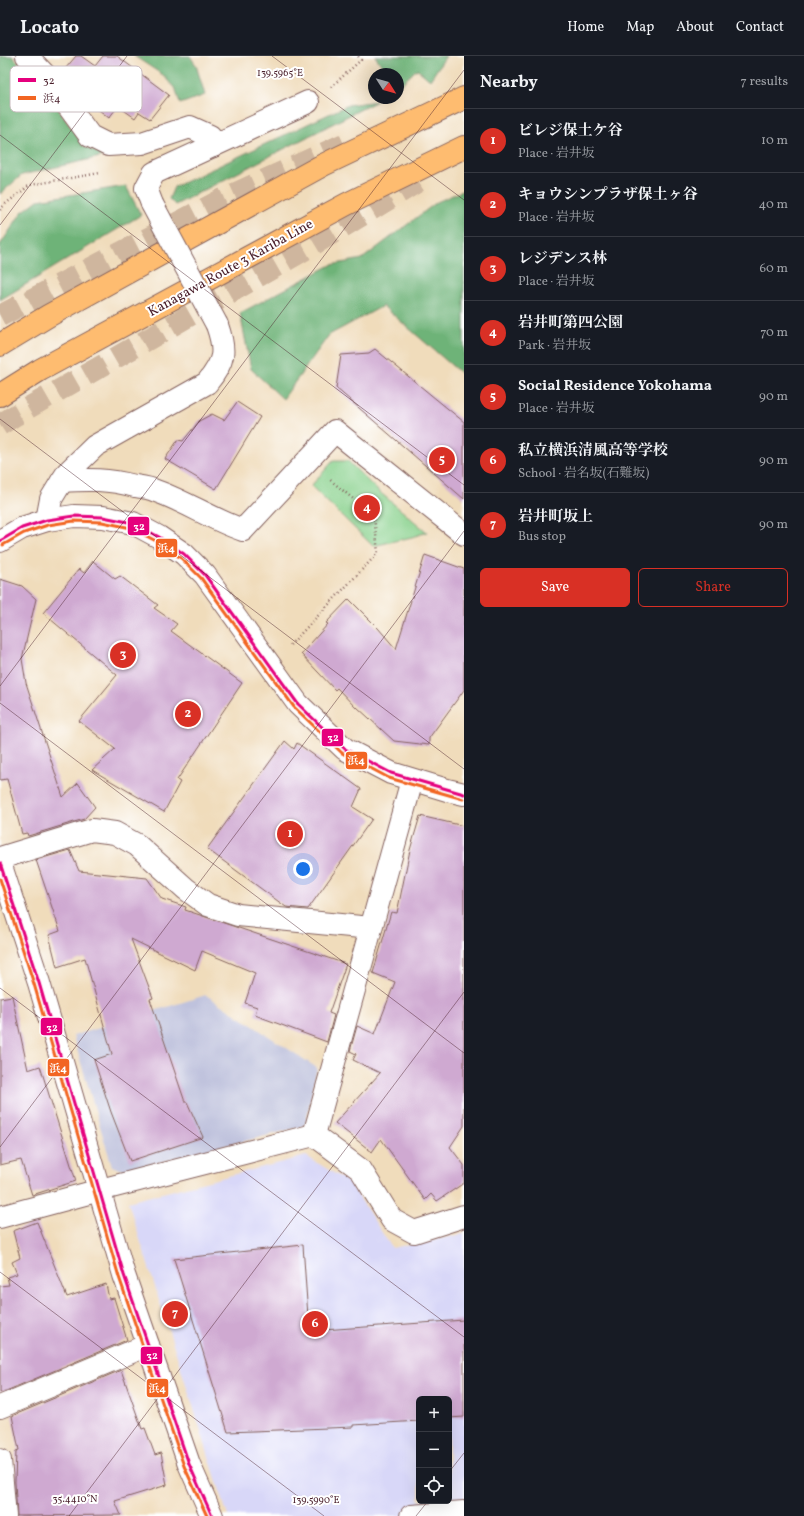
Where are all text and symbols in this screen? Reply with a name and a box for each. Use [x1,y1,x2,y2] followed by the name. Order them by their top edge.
[20,15,79,41] text: Locato
[567,18,604,37] text: Home
[626,18,654,37] text: Map
[676,18,714,37] text: About
[736,18,784,37] text: Contact
[10,66,142,112] legend
[257,66,303,80] text: 139.5965°E
[368,68,404,104] north arrow
[480,71,538,94] text: Nearby
[741,73,788,91] text: 7 results
[43,74,55,89] text: 32
[43,92,61,107] text: 浜4
[518,121,623,142] text: ビレジ保土ケ谷
[490,132,496,150] text: 1
[761,132,788,150] text: 10 m
[518,145,595,163] text: Place · 岩井坂
[518,185,698,206] text: キョウシンプラザ保土ヶ谷
[490,196,496,214] text: 2
[759,196,788,214] text: 40 m
[518,209,595,227] text: Place · 岩井坂
[145,215,317,322] street label: Kanagawa Route 3 Kariba Line
[518,249,607,270] text: レジデンス林
[490,260,496,278] text: 3
[760,260,788,278] text: 60 m
[518,273,595,291] text: Place · 岩井坂
[518,313,623,334] text: 岩井町第四公園
[489,324,497,342] text: 4
[760,324,788,342] text: 70 m
[518,337,591,355] text: Park · 岩井坂
[518,376,712,397] text: Social Residence Yokohama
[490,388,496,406] text: 5
[759,388,788,406] text: 90 m
[518,400,595,418] text: Place · 岩井坂
[518,441,668,462] text: 私立横浜清風高等学校
[429,445,455,475] pin: 5
[489,452,497,470] text: 6
[759,452,788,470] text: 90 m
[518,465,649,483] text: School · 岩名坂(石難坂)
[354,493,380,523] pin: 4
[518,507,593,528] text: 岩井町坂上
[127,516,150,536] line badge: 32
[490,516,496,534] text: 7
[759,516,788,534] text: 90 m
[133,520,145,535] text: 32
[518,528,566,546] text: Bus stop
[155,538,178,558] line badge: 浜4
[157,542,175,557] text: 浜4
[480,568,630,607] button: Save
[638,568,788,607] button: Share
[110,640,136,670] pin: 3
[175,699,201,729] pin: 2
[321,728,344,747] line badge: 32
[327,731,339,746] text: 32
[345,751,368,770] line badge: 浜4
[347,754,365,769] text: 浜4
[277,819,303,849] pin: 1
[293,859,313,879] your location
[40,1017,63,1036] line badge: 32
[46,1021,58,1036] text: 32
[47,1058,70,1077] line badge: 浜4
[49,1062,67,1077] text: 浜4
[162,1299,188,1329] pin: 7
[302,1309,328,1339] pin: 6
[140,1346,163,1365] line badge: 32
[146,1349,158,1364] text: 32
[146,1378,169,1398] line badge: 浜4
[148,1382,166,1397] text: 浜4
[416,1396,452,1504] map controls
[416,1396,452,1432] button: +
[416,1432,452,1468] button: −
[416,1468,452,1504] button: locate
[52,1492,98,1506] text: 35.4410°N
[292,1493,340,1507] text: 139.5990°E

